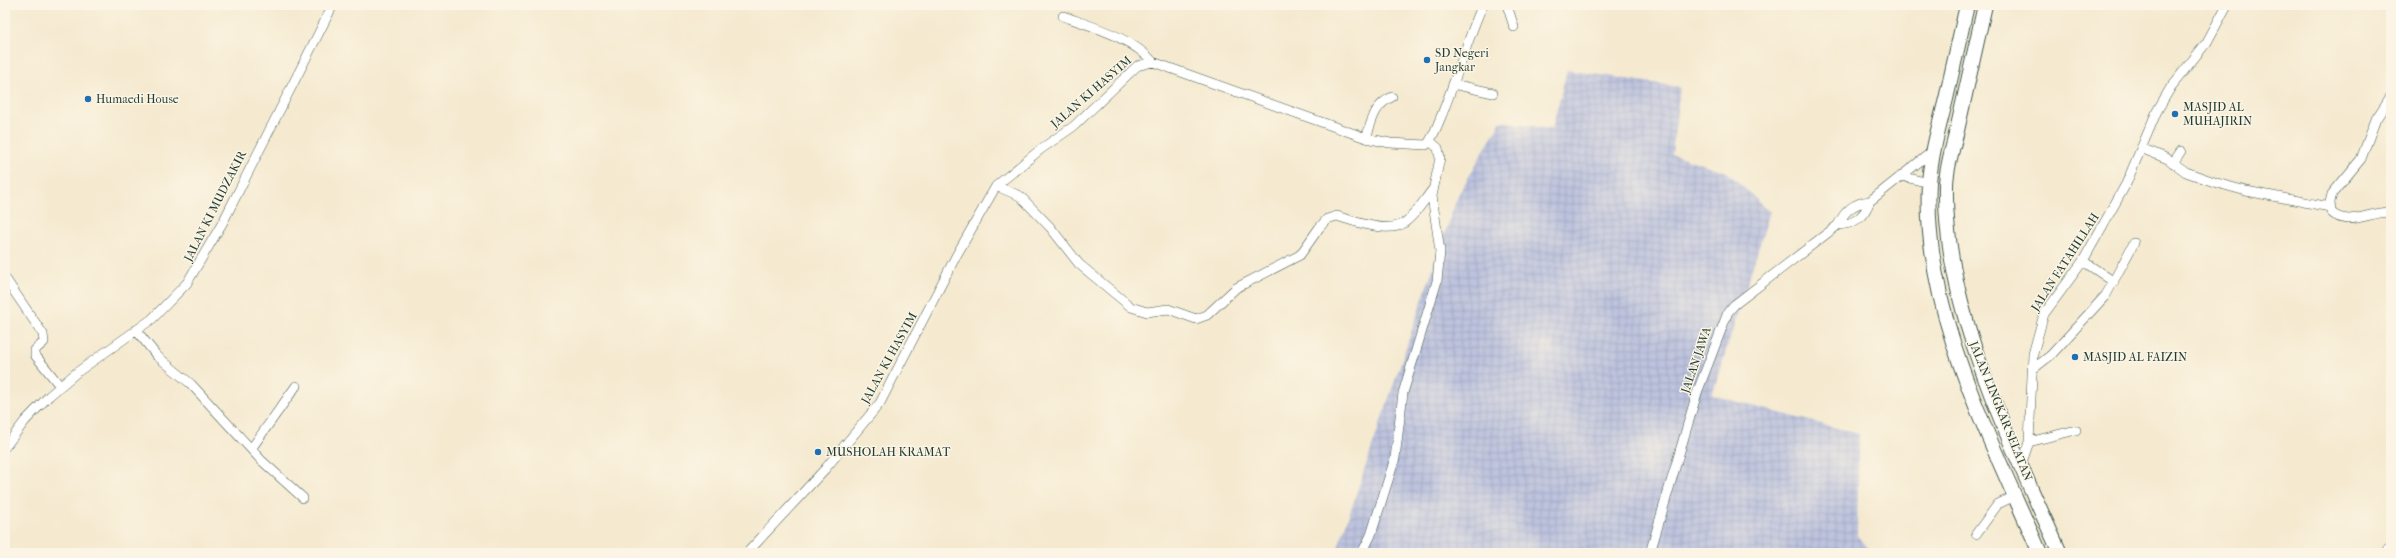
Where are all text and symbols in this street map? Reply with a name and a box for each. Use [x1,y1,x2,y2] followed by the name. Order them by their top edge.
[1434,46,1489,74] place label: SD Negeri Jangkar
[1047,53,1134,132] street label: JALAN KI HASYIM
[1422,55,1432,65] marker: SD Negeri Jangkar
[96,92,179,106] place label: Humaedi House
[83,94,93,104] marker: Humaedi House
[2183,100,2252,128] place label: MASJID AL MUHAJIRIN
[2170,109,2180,119] marker: MASJID AL MUHAJIRIN
[180,147,250,265] street label: JALAN KI MUDZAKIR
[2027,210,2102,315] street label: JALAN FATAHILLAH
[858,310,920,407] street label: JALAN KI HASYIM
[1678,325,1714,396] street label: JALAN JAWA
[1966,338,2035,483] street label: JALAN LINGKAR SELATAN
[2083,350,2187,364] place label: MASJID AL FAIZIN
[2070,352,2080,362] marker: MASJID AL FAIZIN
[826,445,951,459] place label: MUSHOLAH KRAMAT
[813,447,823,457] marker: MUSHOLAH KRAMAT

